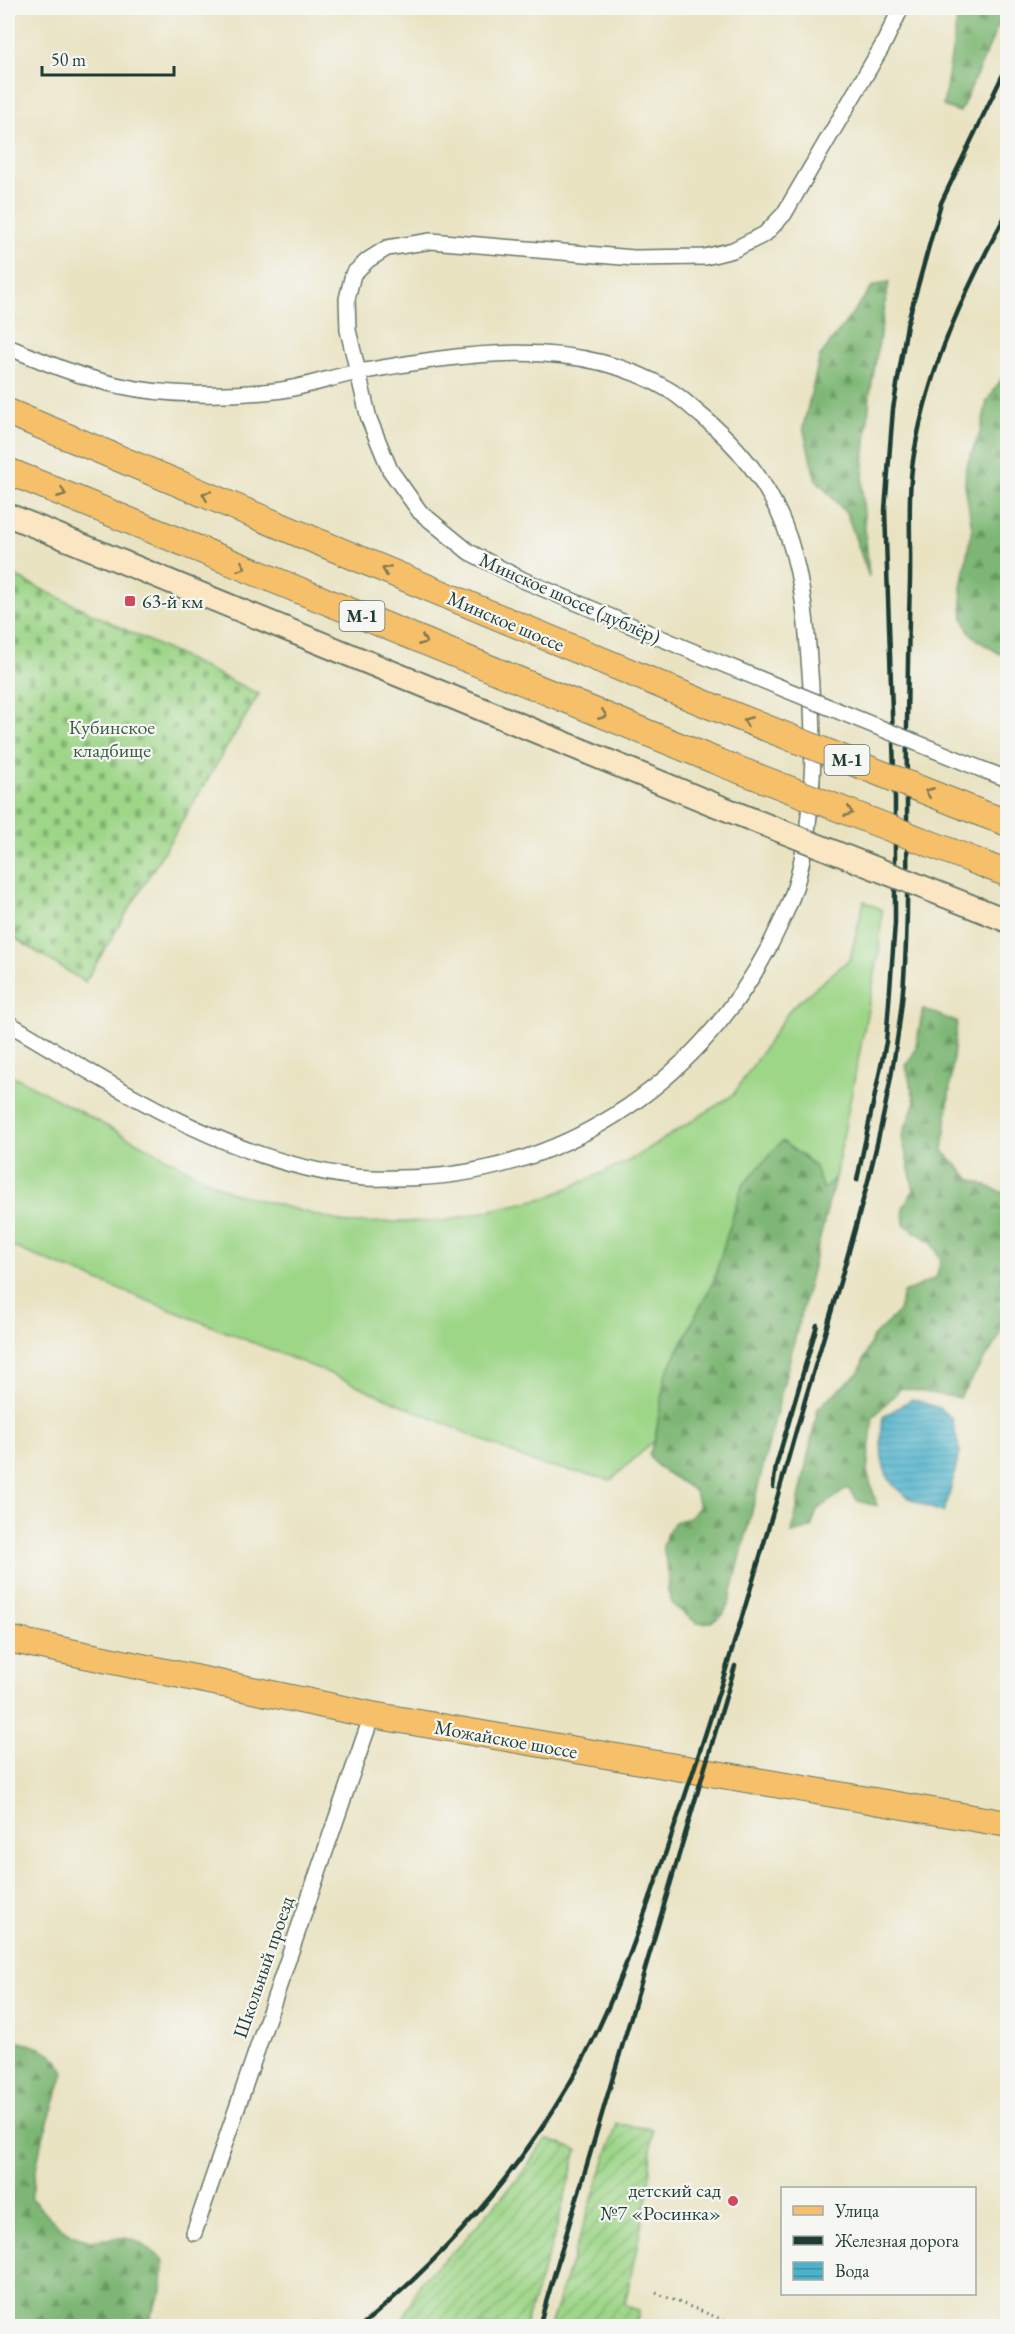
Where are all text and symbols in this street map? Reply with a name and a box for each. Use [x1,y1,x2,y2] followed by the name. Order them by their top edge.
[42,39,174,77] scale bar
[51,48,86,71] text: 50 m
[56,486,66,499] one-way arrow
[202,490,213,502] one-way arrow
[476,547,664,649] street label: Минское шоссе (дублёр)
[236,560,247,572] one-way arrow
[382,565,393,577] one-way arrow
[444,586,568,656] street label: Минское шоссе
[142,588,204,614] place label: 63-й км
[123,594,137,608] marker: 63-й км
[340,601,385,631] road number: М-1
[416,634,427,646] one-way arrow
[597,708,608,720] one-way arrow
[69,714,155,763] park label: Кубинское кладбище
[743,715,753,728] one-way arrow
[824,745,870,775] road number: М-1
[924,787,935,799] one-way arrow
[842,805,853,817] one-way arrow
[432,1714,580,1764] street label: Можайское шоссе
[227,1893,299,2041] street label: Школьный проезд
[600,2177,721,2226] place label: детский сад №7 «Росинка»
[781,2187,976,2295] legend
[726,2194,740,2208] marker: детский сад №7 «Росинка»
[834,2199,880,2222] text: Улица
[834,2229,960,2252] text: Железная дорога
[835,2259,870,2282] text: Вода

